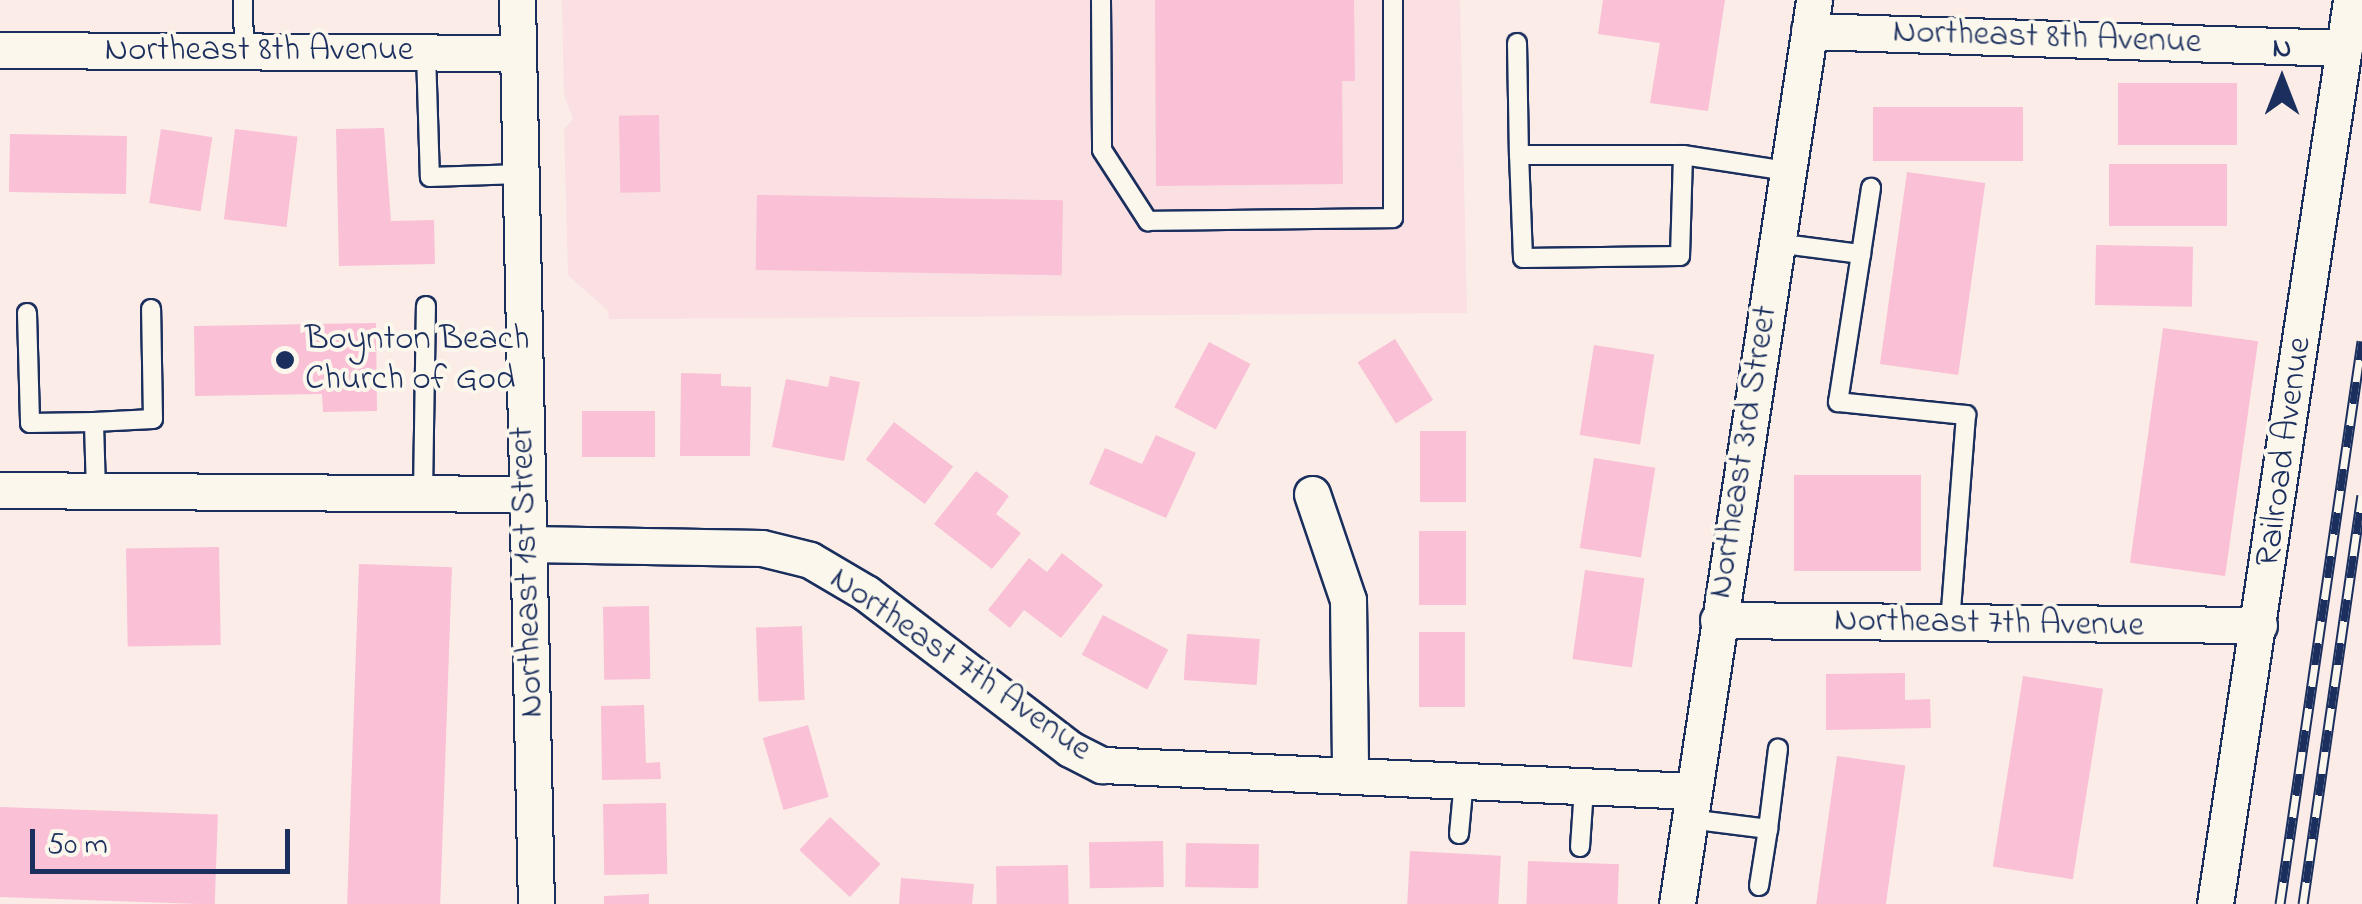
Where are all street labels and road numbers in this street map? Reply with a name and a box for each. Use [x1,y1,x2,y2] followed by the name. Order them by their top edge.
[1892,12,2202,64] street label: Northeast 8th Avenue
[105,30,413,72] street label: Northeast 8th Avenue
[1700,303,1788,601] street label: Northeast 3rd Street
[2248,334,2322,570] street label: Railroad Avenue
[502,426,554,718] street label: Northeast 1st Street
[821,559,1099,771] street label: Northeast 7th Avenue
[1834,600,2144,648] street label: Northeast 7th Avenue

